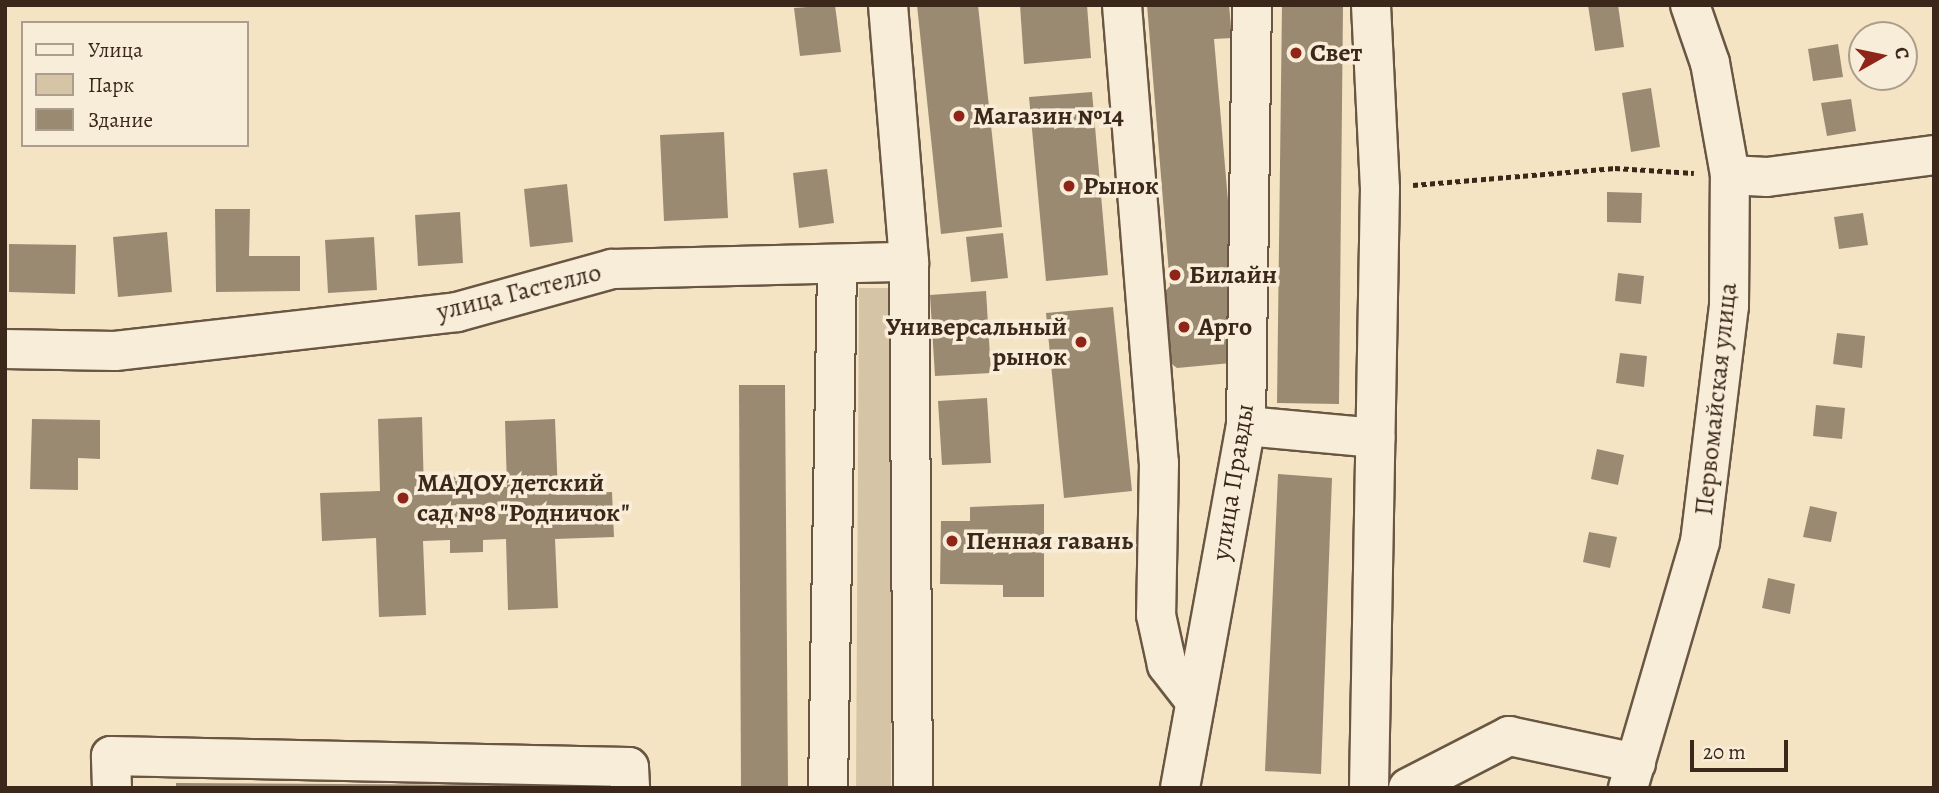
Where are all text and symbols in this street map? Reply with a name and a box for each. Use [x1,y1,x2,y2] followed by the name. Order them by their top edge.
[21,21,248,147] legend
[1848,21,1918,91] north arrow
[88,36,143,64] text: Улица
[1310,37,1362,69] place label: Свет
[1288,45,1304,61] marker: Свет
[1888,45,1916,61] text: С
[88,71,134,99] text: Парк
[973,100,1124,132] place label: Магазин №14
[88,106,153,134] text: Здание
[951,108,967,124] marker: Магазин №14
[1083,170,1159,202] place label: Рынок
[1061,178,1077,194] marker: Рынок
[434,256,604,328] street label: улица Гастелло
[1189,259,1277,291] place label: Билайн
[1167,267,1183,283] marker: Билайн
[1688,281,1744,517] street label: Первомайская улица
[886,311,1067,372] place label: Универсальный рынок
[1198,311,1252,343] place label: Арго
[1176,319,1192,335] marker: Арго
[1073,334,1089,350] marker: Универсальный рынок
[1205,401,1261,563] street label: улица Правды
[417,467,630,528] place label: МАДОУ детский сад №8 "Родничок"
[395,490,411,506] marker: МАДОУ детский сад №8 "Родничок"
[966,525,1133,557] place label: Пенная гавань
[944,533,960,549] marker: Пенная гавань
[1694,726,1792,770] scale bar
[1703,738,1746,766] text: 20 m

